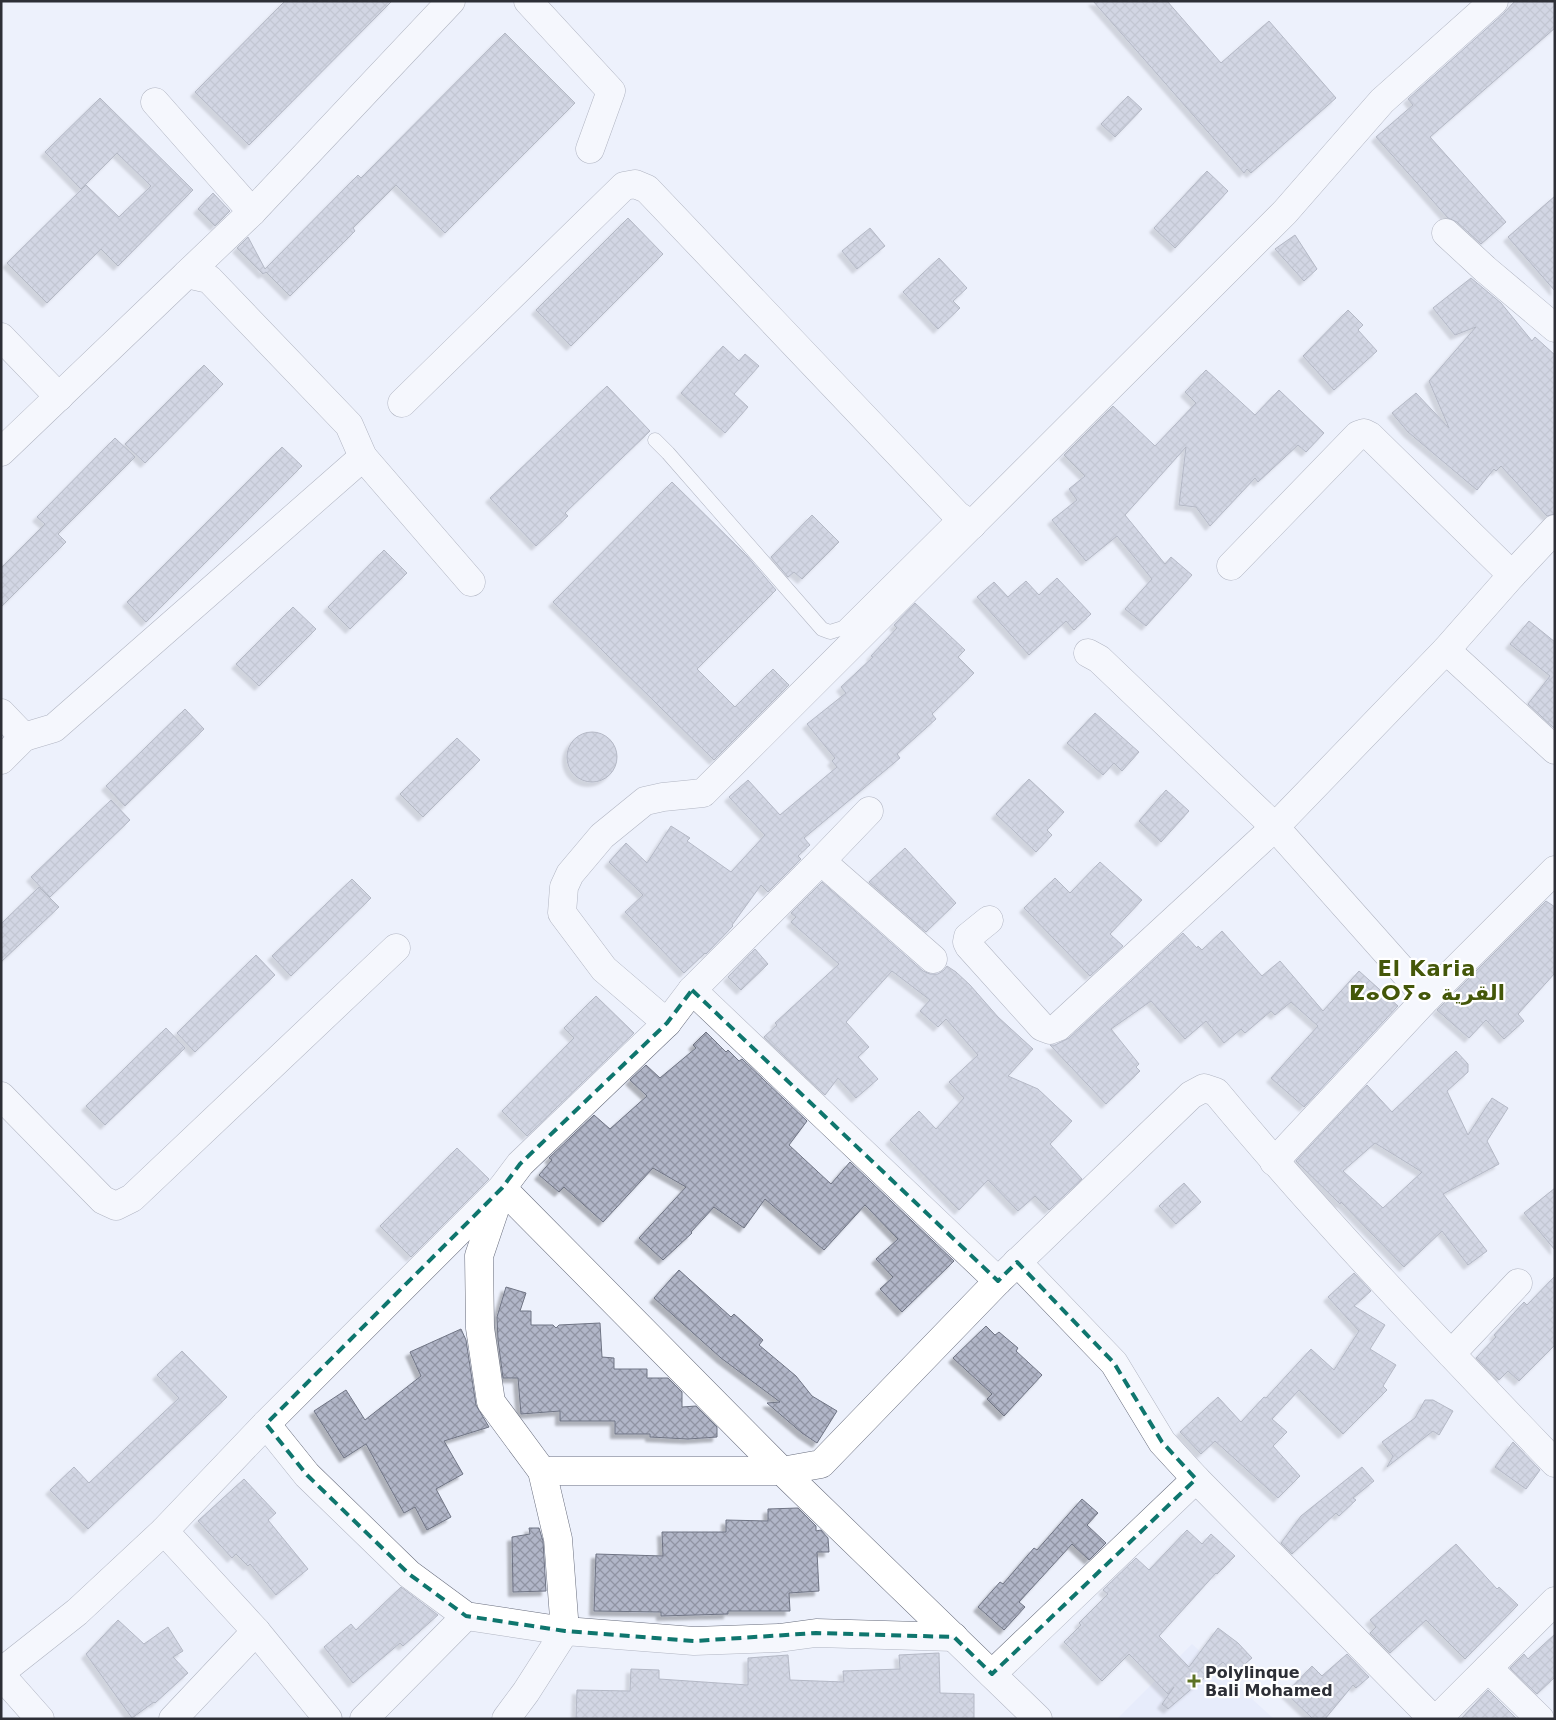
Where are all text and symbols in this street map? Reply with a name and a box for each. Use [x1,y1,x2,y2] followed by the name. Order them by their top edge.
[1349,957,1505,1005] district label: El Karia ⵇⴰⵔⵢⴰ القرية
[1205,1663,1333,1700] place label: Polylinque Bali Mohamed
[1187,1674,1201,1688] marker: Polylinque Bali Mohamed

